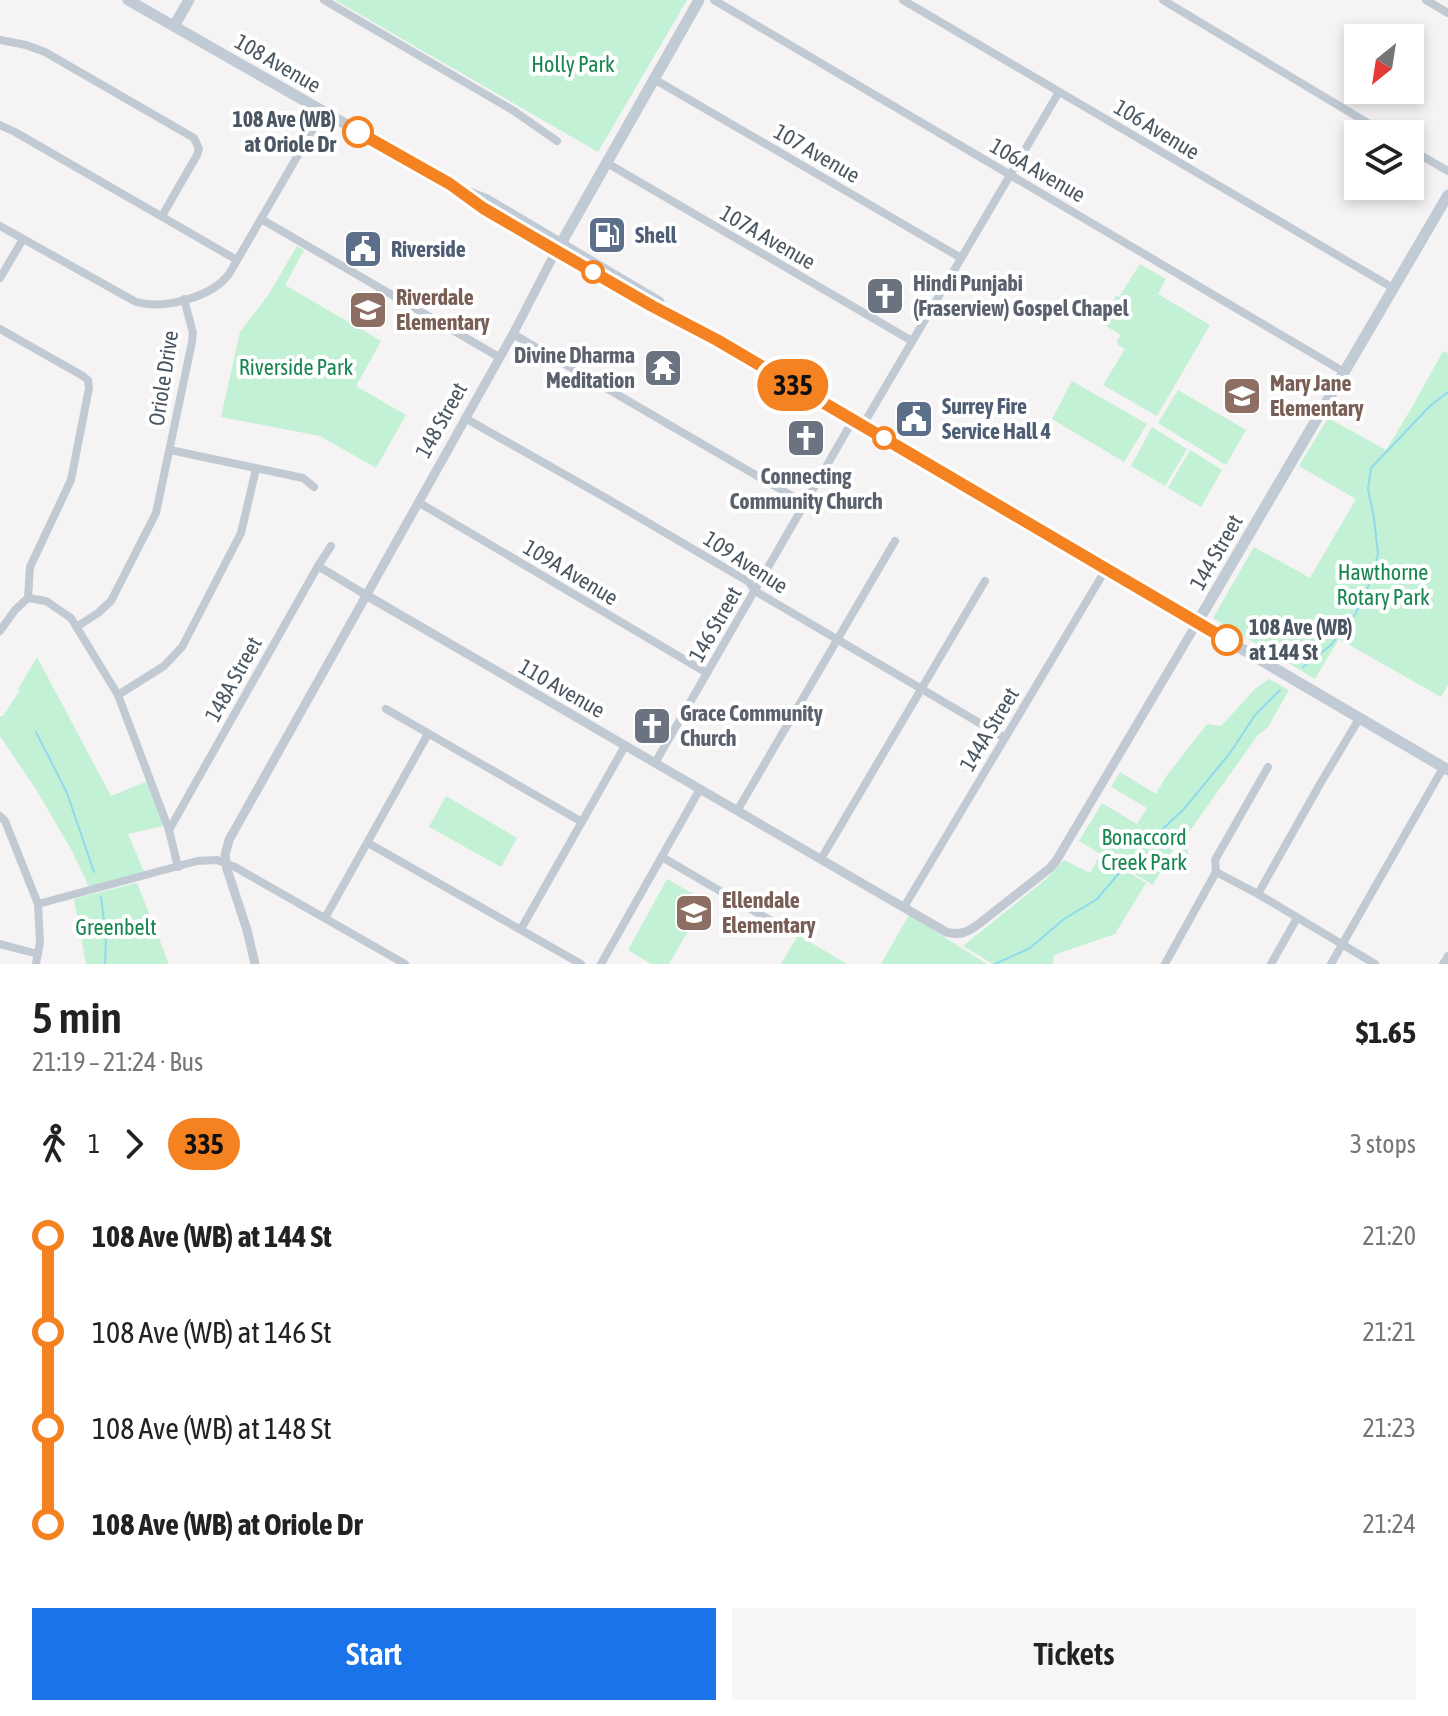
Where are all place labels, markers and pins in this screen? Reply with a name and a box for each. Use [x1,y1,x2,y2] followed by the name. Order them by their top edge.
[232,106,337,157] place label: 108 Ave (WB) at Oriole Dr
[343,117,373,147] marker: 108 Ave (WB) at Oriole Dr
[586,214,628,256] fuel station icon: Shell
[635,222,678,248] place label: Shell
[342,228,384,270] public building icon: Riverside
[391,236,466,262] place label: Riverside
[582,261,604,283] unlabelled marker
[913,270,1130,321] place label: Hindi Punjabi (Fraserview) Gospel Chapel
[864,275,906,317] church icon: Hindi Punjabi (Fraserview) Gospel Chapel
[396,284,490,335] place label: Riverdale Elementary
[347,289,389,331] school or university icon: Riverdale Elementary
[514,342,635,393] place label: Divine Dharma Meditation
[642,347,684,389] temple icon: Divine Dharma Meditation
[1270,370,1364,421] place label: Mary Jane Elementary
[1221,375,1263,417] school or university icon: Mary Jane Elementary
[942,393,1051,444] place label: Surrey Fire Service Hall 4
[893,398,935,440] public building icon: Surrey Fire Service Hall 4
[785,417,827,459] church icon: Connecting Community Church
[873,427,895,449] unlabelled marker
[729,463,883,514] place label: Connecting Community Church
[1249,614,1353,665] place label: 108 Ave (WB) at 144 St
[1212,625,1242,655] marker: 108 Ave (WB) at 144 St
[680,700,823,751] place label: Grace Community Church
[631,705,673,747] church icon: Grace Community Church
[722,887,816,938] place label: Ellendale Elementary
[673,892,715,934] school or university icon: Ellendale Elementary

